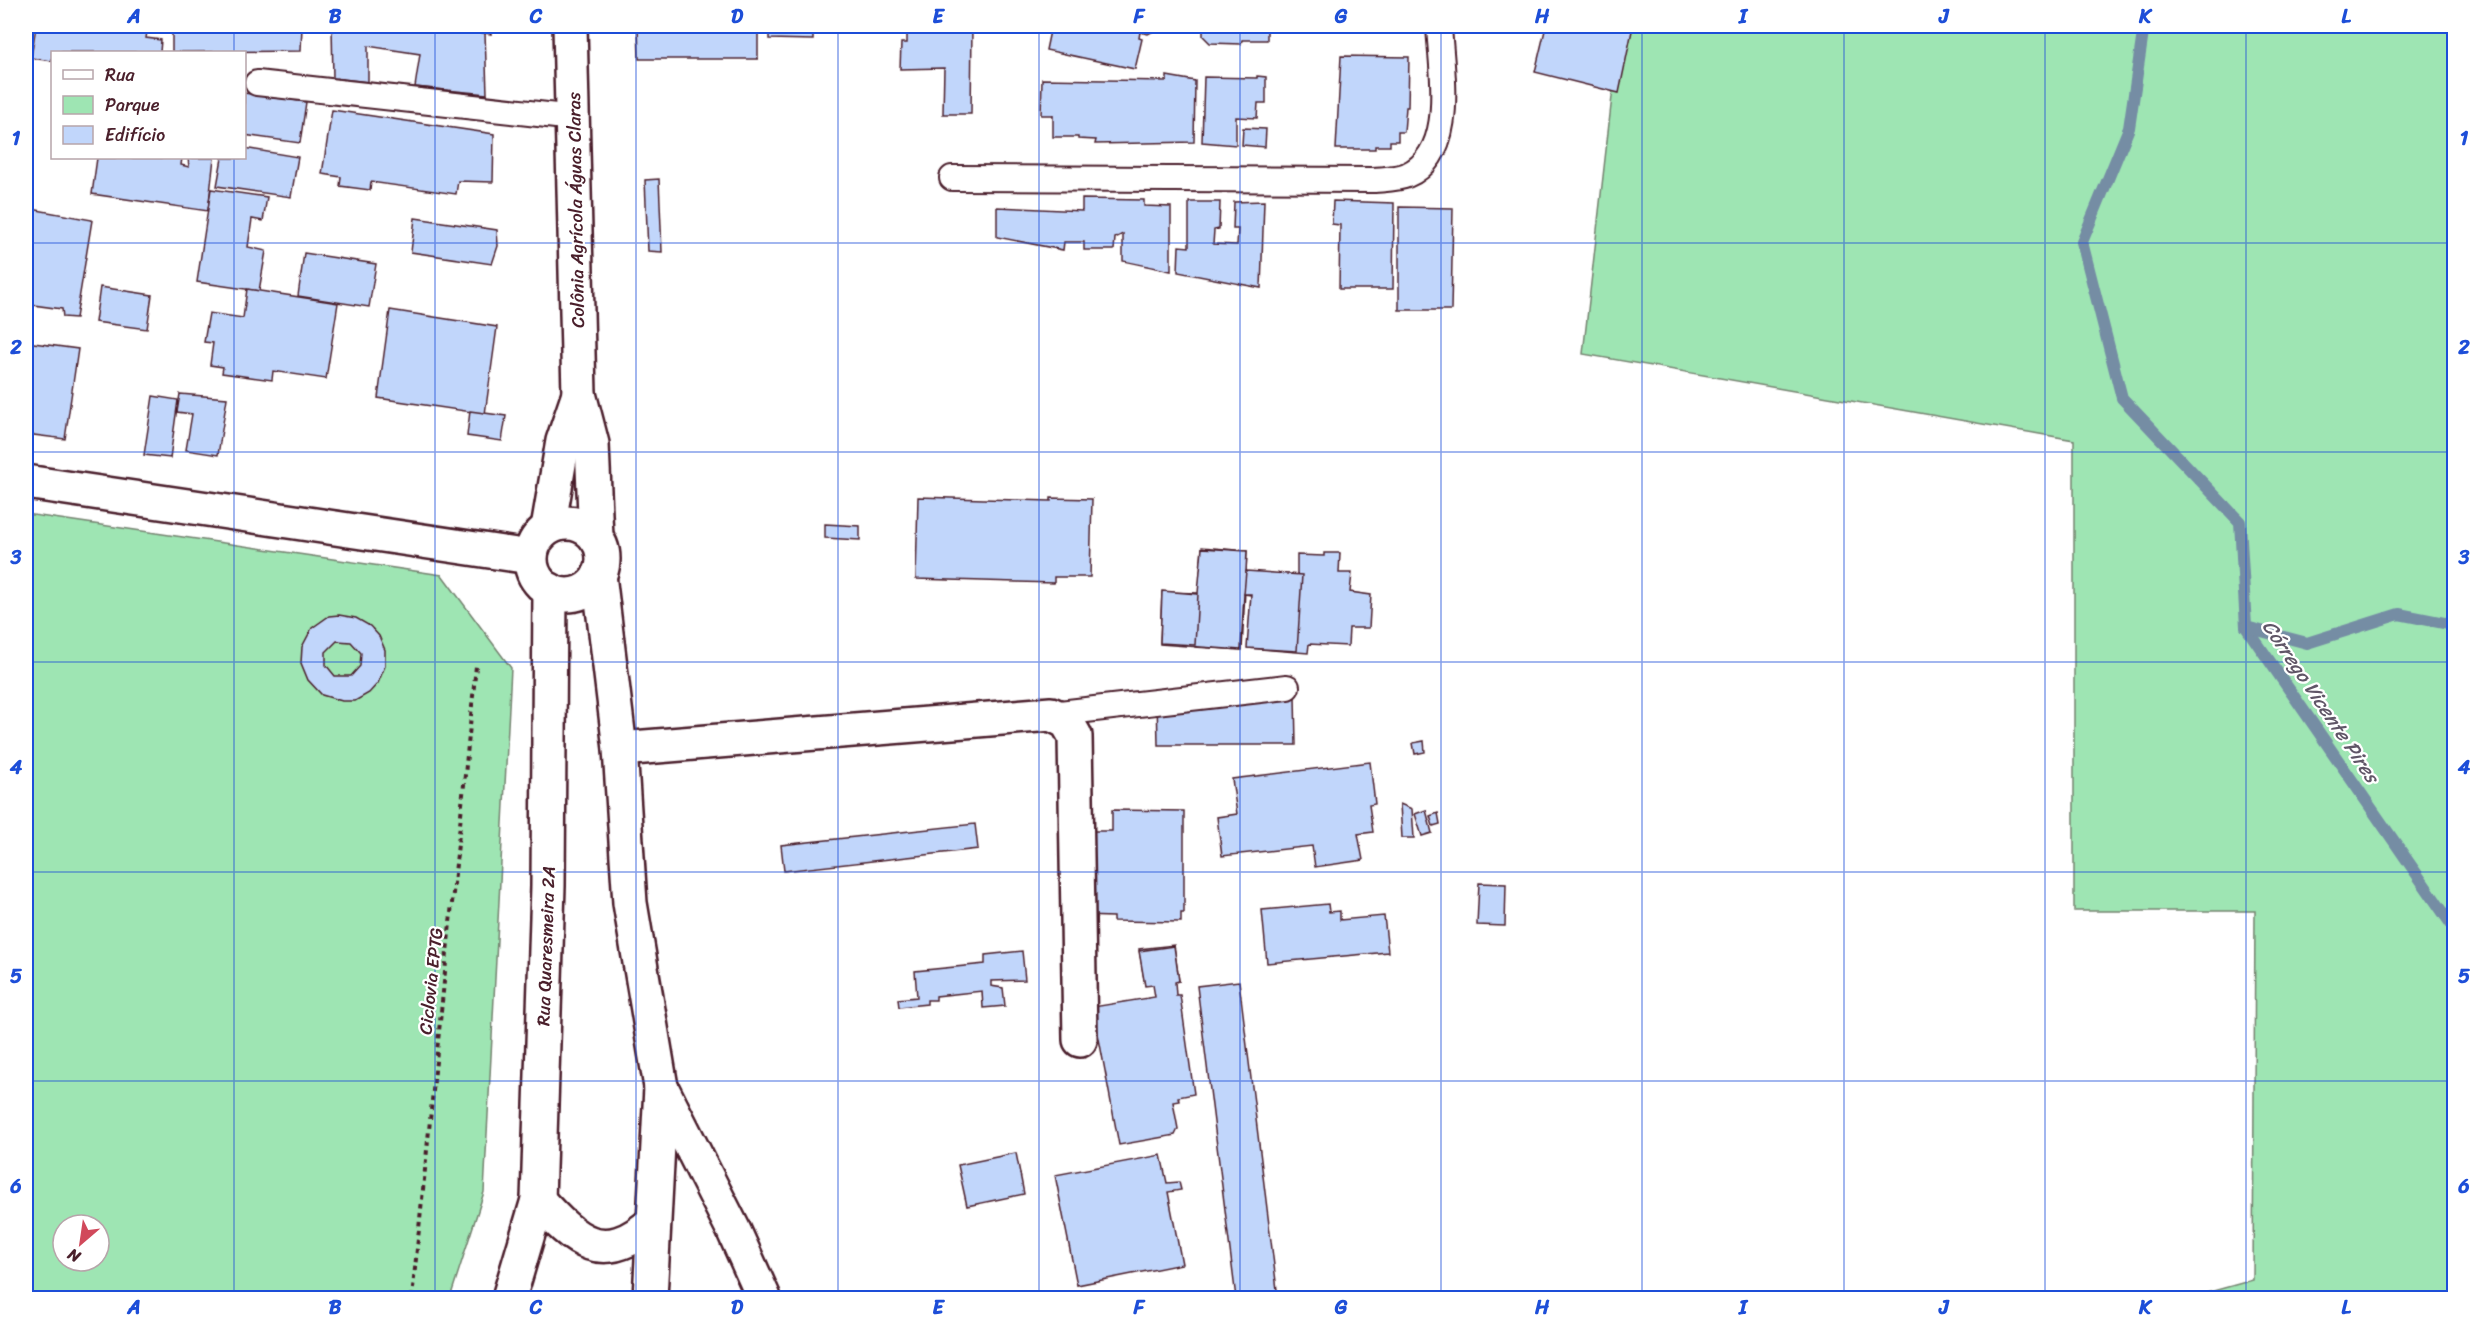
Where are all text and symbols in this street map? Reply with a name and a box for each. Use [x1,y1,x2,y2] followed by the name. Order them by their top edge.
[126,0,141,34] text: A
[329,0,342,34] text: B
[529,0,543,34] text: C
[731,0,744,34] text: D
[932,0,945,34] text: E
[1133,0,1146,34] text: F
[1334,0,1348,34] text: G
[1534,0,1550,34] text: H
[1738,0,1749,34] text: I
[1938,0,1950,34] text: J
[2138,0,2153,34] text: K
[2341,0,2351,34] text: L
[51,51,246,159] legend
[105,59,136,91] text: Rua
[105,89,160,121] text: Parque
[558,91,594,328] street label: Colônia Agrícola Águas Claras
[105,119,165,151] text: Edifício
[12,121,21,156] text: 1
[2460,121,2469,156] text: 1
[9,330,22,365] text: 2
[2457,330,2470,365] text: 2
[10,540,22,575] text: 3
[2458,540,2470,575] text: 3
[2253,612,2390,793] water label: Córrego Vicente Pires
[9,750,23,785] text: 4
[2457,750,2471,785] text: 4
[527,865,565,1027] street label: Rua Quaresmeira 2A
[409,926,453,1036] street label: Ciclovia EPTG
[10,959,22,994] text: 5
[2458,959,2470,994] text: 5
[9,1169,22,1204] text: 6
[2457,1169,2470,1204] text: 6
[51,1213,111,1273] north arrow
[61,1240,87,1272] text: N
[126,1290,141,1324] text: A
[329,1290,342,1324] text: B
[529,1290,543,1324] text: C
[731,1290,744,1324] text: D
[932,1290,945,1324] text: E
[1133,1290,1146,1324] text: F
[1334,1290,1348,1324] text: G
[1534,1290,1550,1324] text: H
[1738,1290,1749,1324] text: I
[1938,1290,1950,1324] text: J
[2138,1290,2153,1324] text: K
[2341,1290,2351,1324] text: L

